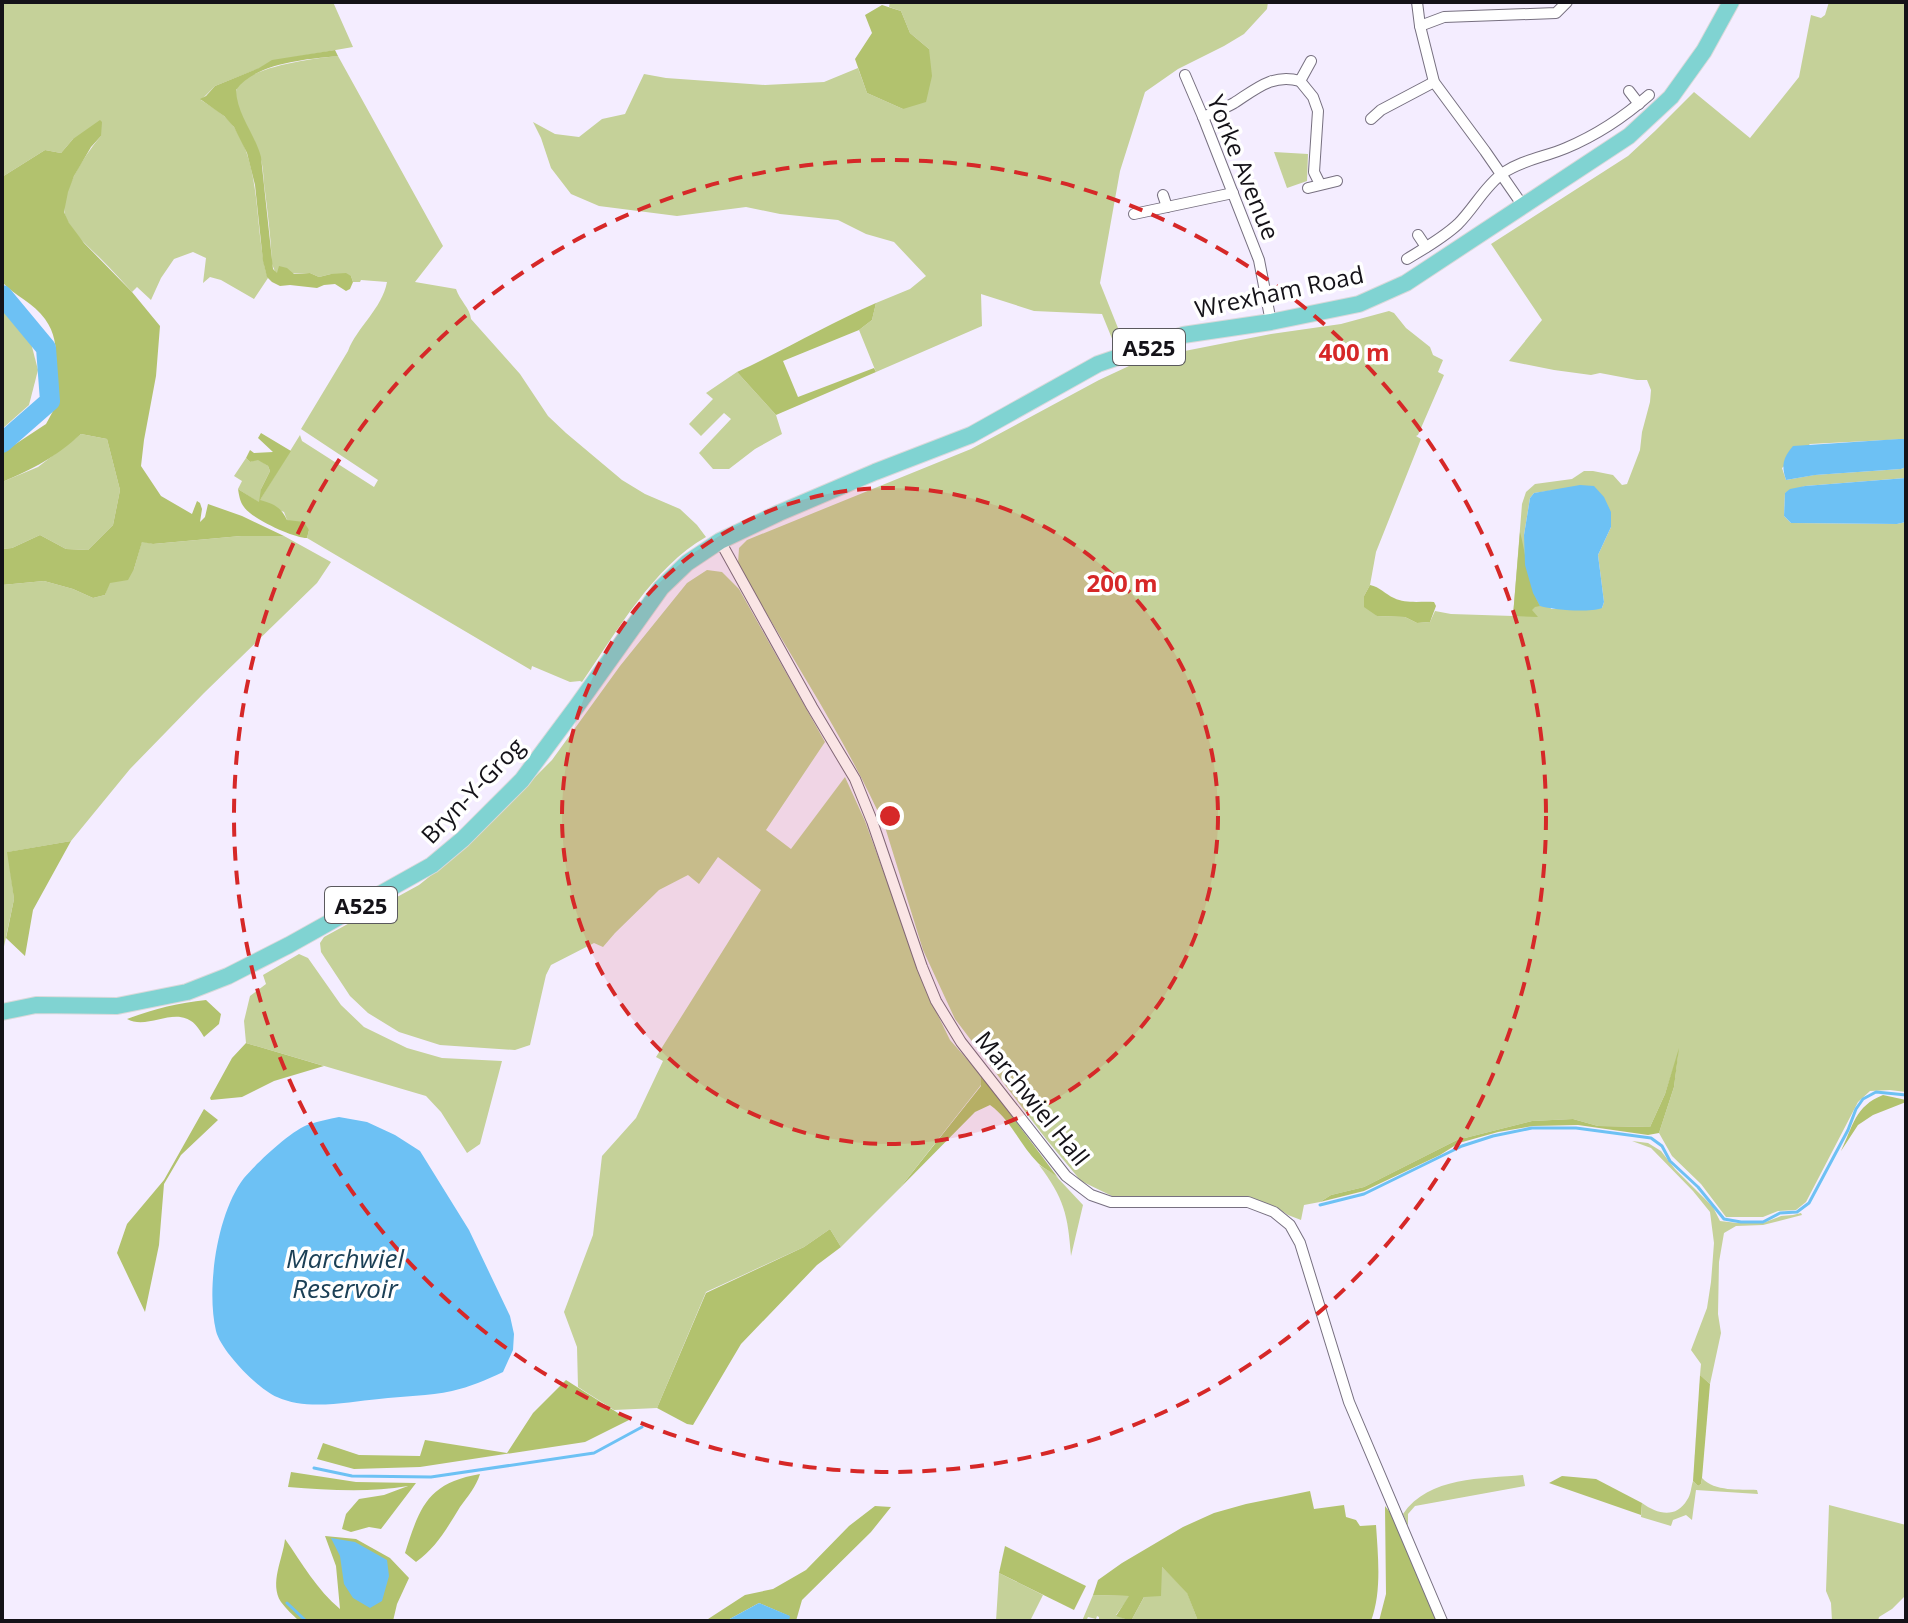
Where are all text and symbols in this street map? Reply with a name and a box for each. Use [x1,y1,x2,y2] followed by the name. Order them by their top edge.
[1200,90,1288,244] street label: Yorke Avenue
[1192,257,1366,325] street label: Wrexham Road
[1113,329,1185,365] road number: A525
[1319,335,1389,368] text: 400 m
[1087,566,1157,599] text: 200 m
[413,730,531,850] street label: Bryn-Y-Grog
[876,802,904,830] centre of rings
[325,887,397,923] road number: A525
[968,1024,1098,1172] street label: Marchwiel Hall
[286,1240,406,1306] water label: Marchwiel Reservoir

